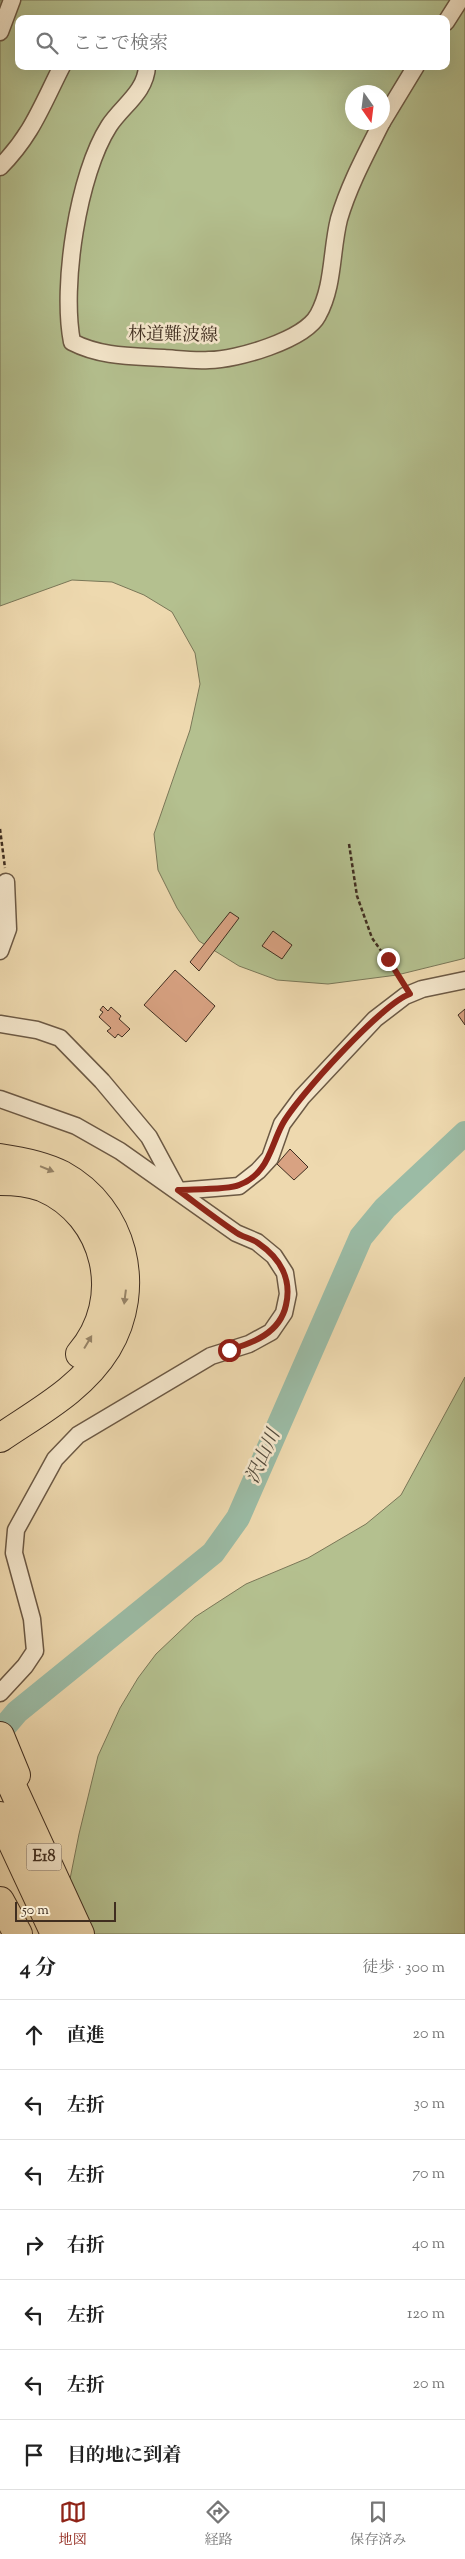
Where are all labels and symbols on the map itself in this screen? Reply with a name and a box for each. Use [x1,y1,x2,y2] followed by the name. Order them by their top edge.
[345,85,390,130] north arrow
[128,322,218,350] street label: 林道難波線
[377,948,400,971] route end
[40,1165,55,1173] one-way arrow
[121,1290,129,1306] one-way arrow
[84,1335,93,1348] one-way arrow
[218,1339,241,1362] route start
[240,1424,289,1489] water label: 沢山川
[27,1844,62,1870] road number: E18
[15,1899,116,1922] scale bar

